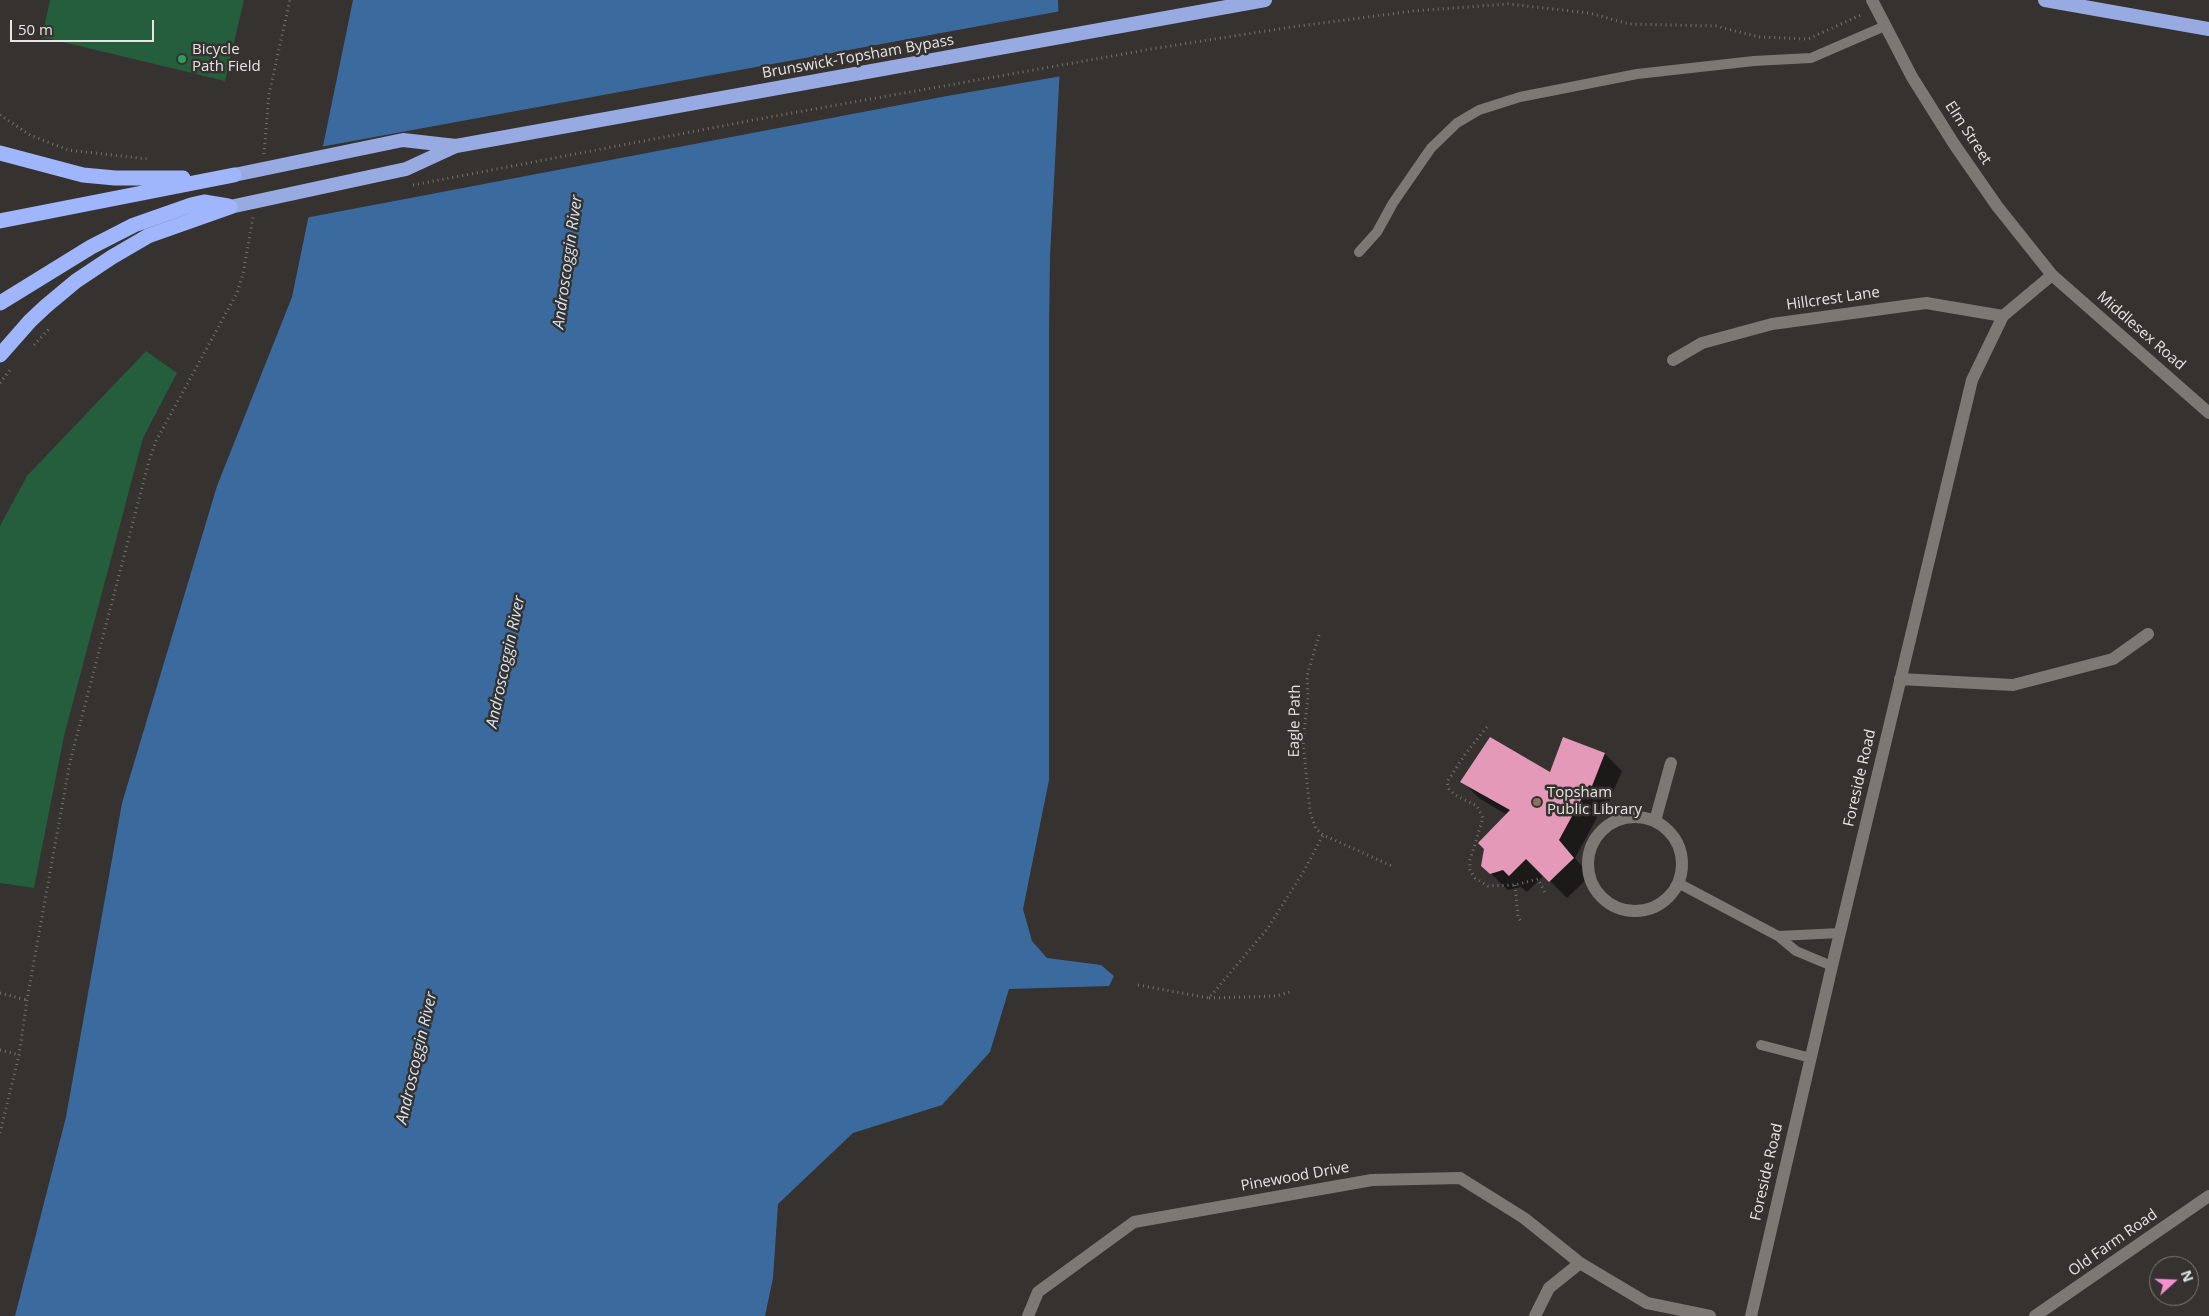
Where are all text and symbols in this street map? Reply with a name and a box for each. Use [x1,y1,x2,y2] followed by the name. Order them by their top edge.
[12,10,156,42] scale bar
[18,19,53,39] text: 50 m
[761,31,955,83] street label: Brunswick-Topsham Bypass
[192,41,261,76] place label: Bicycle Path Field
[176,53,188,65] marker: Bicycle Path Field
[1941,98,1995,168] street label: Elm Street
[549,194,587,330] water label: Androscoggin River
[1785,284,1881,314] street label: Hillcrest Lane
[2093,288,2189,374] street label: Middlesex Road
[483,594,529,730] water label: Androscoggin River
[1285,684,1305,758] street label: Eagle Path
[1840,727,1880,829] street label: Foreside Road
[1547,784,1642,819] place label: Topsham Public Library
[1531,796,1543,808] marker: Topsham Public Library
[392,990,442,1126] water label: Androscoggin River
[1747,1121,1787,1223] street label: Foreside Road
[1239,1159,1351,1195] street label: Pinewood Drive
[2065,1206,2161,1280] street label: Old Farm Road
[2149,1256,2199,1306] north arrow
[2177,1267,2198,1285] text: N

